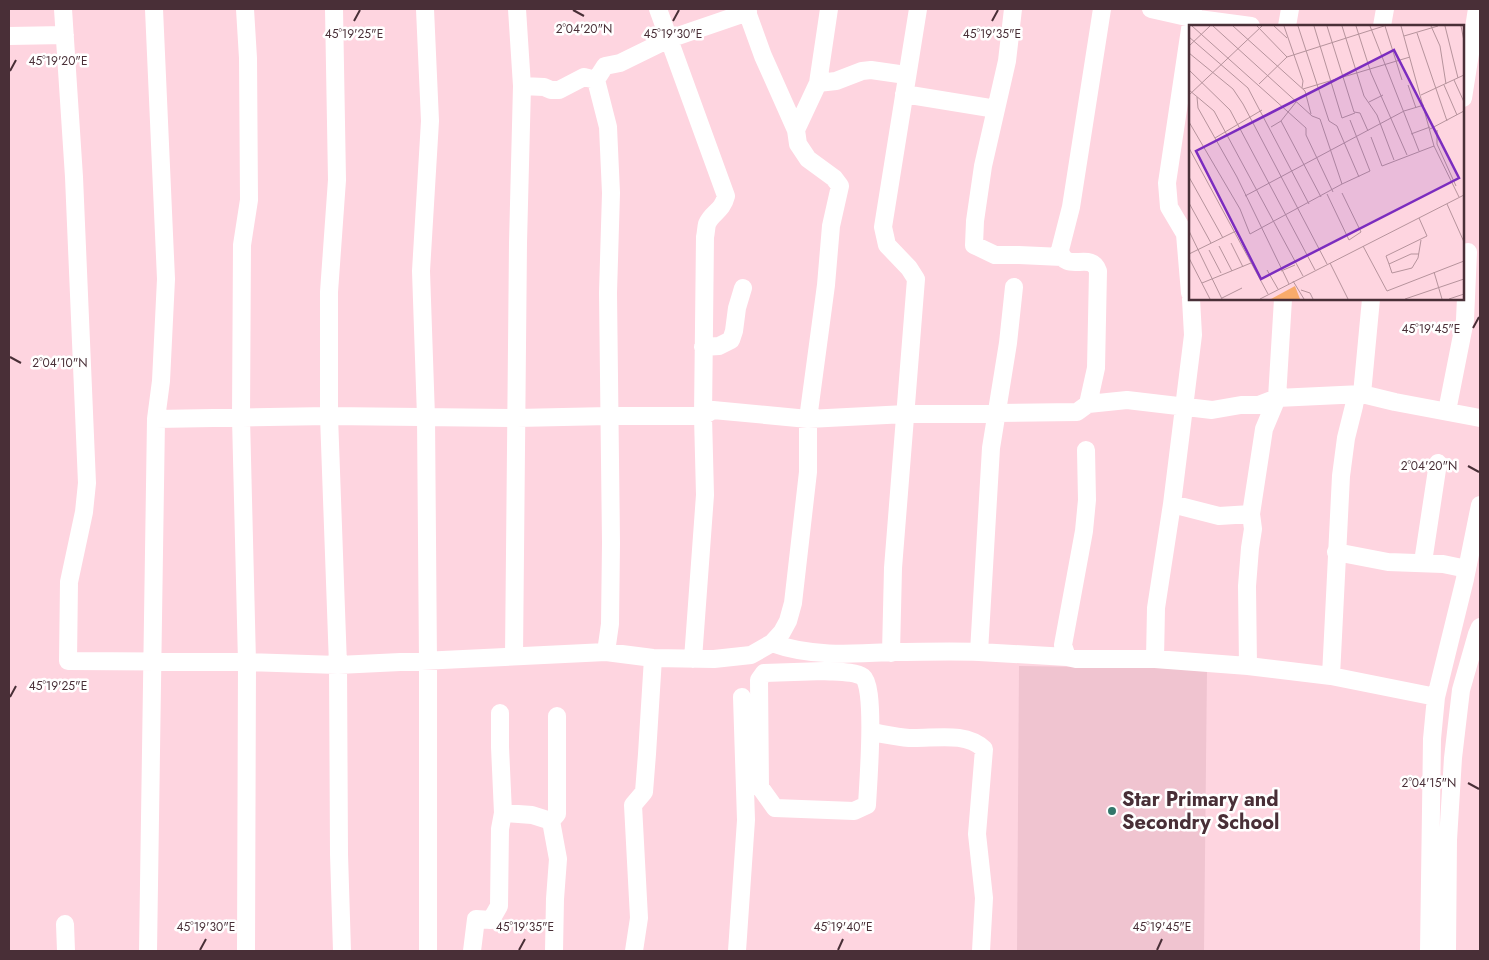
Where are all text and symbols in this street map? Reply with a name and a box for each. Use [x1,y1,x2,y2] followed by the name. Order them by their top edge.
[556,20,612,38] text: 2°04'20"N
[325,25,383,43] text: 45°19'25"E
[644,25,702,43] text: 45°19'30"E
[963,25,1021,43] text: 45°19'35"E
[1189,25,1464,300] inset map
[28,52,88,70] text: 45°19'20"E
[1402,320,1460,338] text: 45°19'45"E
[32,354,88,372] text: 2°04'10"N
[1401,457,1457,475] text: 2°04'20"N
[29,677,87,695] text: 45°19'25"E
[1402,774,1456,792] text: 2°04'15"N
[1122,785,1279,837] place label: Star Primary and Secondry School
[1106,805,1118,817] marker: Star Primary and Secondry School
[177,918,235,936] text: 45°19'30"E
[496,918,554,936] text: 45°19'35"E
[813,918,873,936] text: 45°19'40"E
[1133,918,1191,936] text: 45°19'45"E

